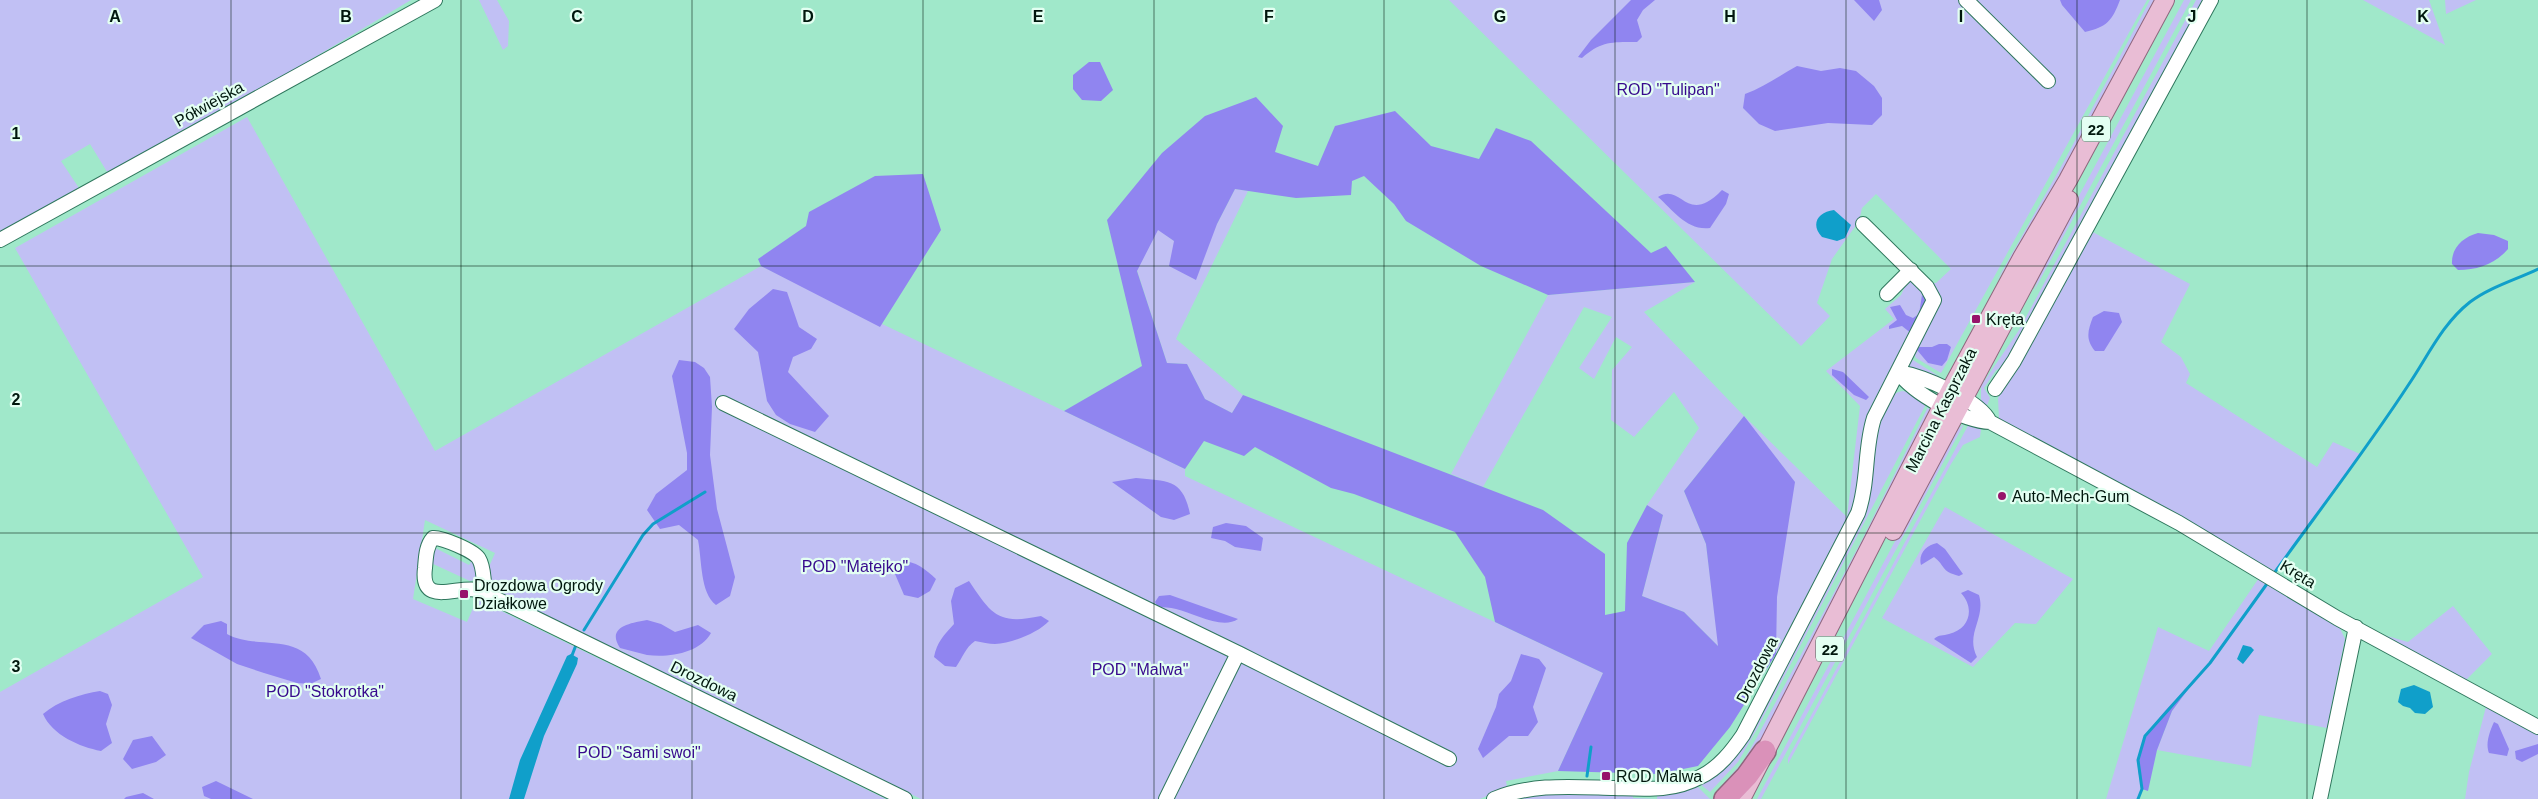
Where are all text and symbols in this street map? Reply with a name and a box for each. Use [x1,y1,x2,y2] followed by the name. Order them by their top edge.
[109,8,121,25] text: A
[340,8,352,25] text: B
[571,8,583,25] text: C
[802,8,814,25] text: D
[1033,8,1044,25] text: E
[1264,8,1274,25] text: F
[1494,8,1506,25] text: G
[1724,8,1736,25] text: H
[1959,8,1963,25] text: I
[2188,8,2196,25] text: J
[2417,8,2429,25] text: K
[172,78,246,130] street label: Półwiejska
[1616,81,1720,98] park label: ROD "Tulipan"
[2082,116,2110,142] road number: 22
[12,125,21,142] text: 1
[1986,311,2024,328] place label: Kręta
[1970,313,1982,325] marker: Kręta
[1902,345,1980,475] street label: Marcina Kasprzaka
[12,391,21,408] text: 2
[2012,488,2129,505] place label: Auto-Mech-Gum
[1996,490,2008,502] marker: Auto-Mech-Gum
[2277,557,2319,591] street label: Kręta
[802,558,908,575] park label: POD "Matejko"
[474,577,603,612] place label: Drozdowa Ogrody Działkowe
[458,588,470,600] marker: Drozdowa Ogrody Działkowe
[1733,634,1781,706] street label: Drozdowa
[1816,636,1844,662] road number: 22
[12,658,21,675] text: 3
[668,658,740,704] street label: Drozdowa
[1092,661,1188,678] park label: POD "Malwa"
[266,683,384,700] park label: POD "Stokrotka"
[577,744,701,761] park label: POD "Sami swoi"
[1616,768,1702,785] place label: ROD Malwa
[1600,770,1612,782] marker: ROD Malwa

